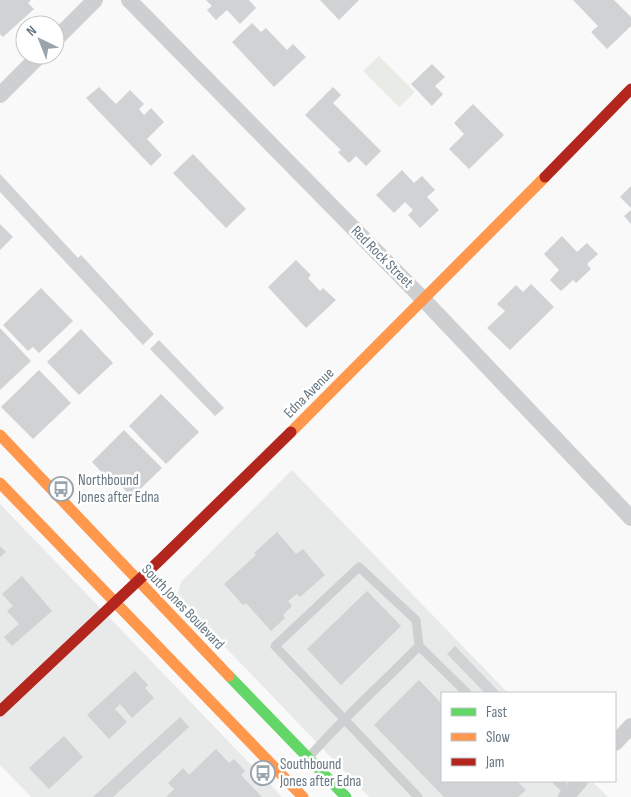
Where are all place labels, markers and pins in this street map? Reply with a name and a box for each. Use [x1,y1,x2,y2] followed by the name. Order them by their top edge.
[77,471,160,507] place label: Northbound Jones after Edna
[48,476,74,502] bus stop icon: Northbound Jones after Edna
[279,755,362,791] place label: Southbound Jones after Edna
[250,760,276,786] bus stop icon: Southbound Jones after Edna

